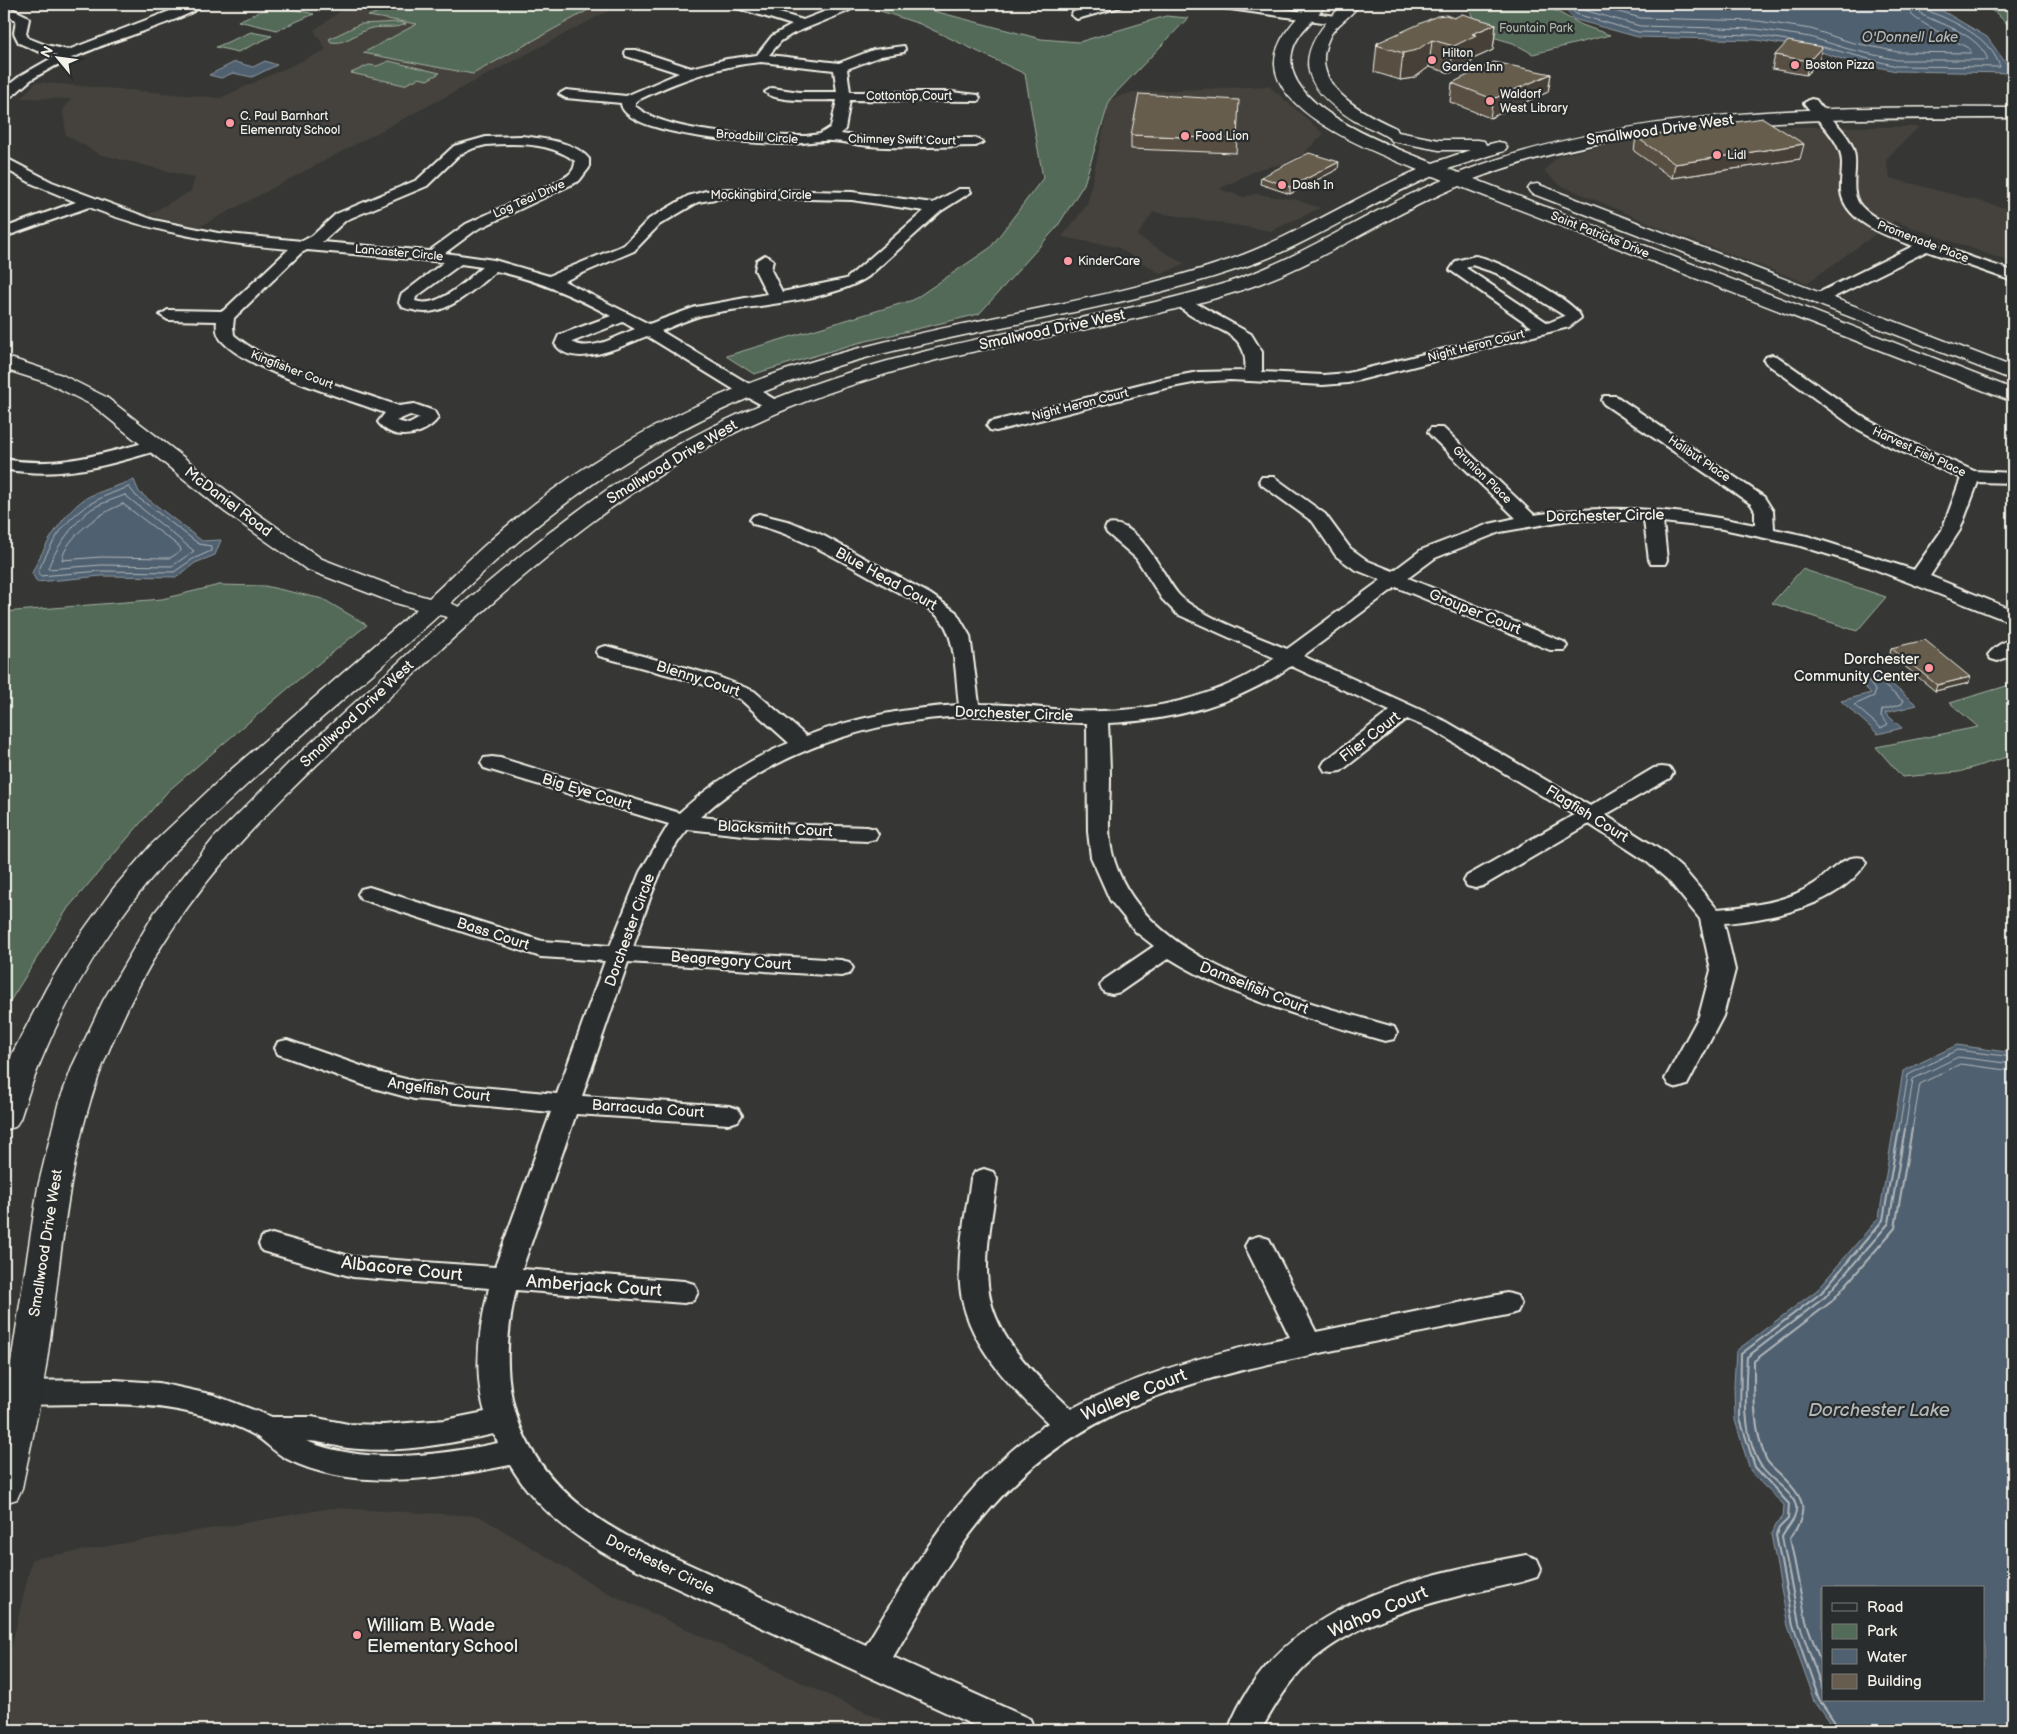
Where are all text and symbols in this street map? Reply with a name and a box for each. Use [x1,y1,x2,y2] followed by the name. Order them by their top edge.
[1499,21,1573,36] park label: Fountain Park
[1862,29,1958,46] water label: O'Donnell Lake
[32,32,82,82] north arrow
[37,43,57,61] text: N
[1442,46,1503,75] place label: Hilton Garden Inn
[1426,54,1438,66] marker: Hilton Garden Inn
[1805,58,1875,73] place label: Boston Pizza
[1789,59,1801,71] marker: Boston Pizza
[1500,87,1569,116] place label: Waldorf West Library
[866,89,952,104] street label: Cottontop Court
[1484,95,1496,107] marker: Waldorf West Library
[240,109,340,138] place label: C. Paul Barnhart Elemenraty School
[1585,110,1735,150] street label: Smallwood Drive West
[224,117,236,129] marker: C. Paul Barnhart Elemenraty School
[715,127,799,147] street label: Broadbill Circle
[1195,129,1249,144] place label: Food Lion
[1179,130,1191,142] marker: Food Lion
[848,132,956,148] street label: Chimney Swift Court
[1727,148,1746,163] place label: Lidl
[1711,149,1723,161] marker: Lidl
[491,176,567,222] street label: Log Teal Drive
[1292,178,1334,193] place label: Dash In
[1276,179,1288,191] marker: Dash In
[710,188,812,203] street label: Mockingbird Circle
[1549,208,1651,262] street label: Saint Patricks Drive
[1875,218,1971,266] street label: Promenade Place
[354,242,444,264] street label: Lancaster Circle
[1078,254,1140,269] place label: KinderCare
[1062,255,1074,267] marker: KinderCare
[977,305,1127,355] street label: Smallwood Drive West
[1426,327,1526,365] street label: Night Heron Court
[249,347,336,393] street label: Kingfisher Court
[1030,386,1130,424] street label: Night Heron Court
[603,415,741,508] street label: Smallwood Drive West
[1870,424,1968,480] street label: Harvest Fish Place
[1665,433,1733,485] street label: Halibut Place
[1449,443,1515,507] street label: Grunion Place
[180,463,276,541] street label: McDaniel Road
[1545,505,1665,527] street label: Dorchester Circle
[832,543,941,615] street label: Blue Head Court
[1426,585,1524,639] street label: Grouper Court
[1794,650,1920,686] place label: Dorchester Community Center
[296,656,418,772] street label: Smallwood Drive West
[654,657,743,702] street label: Blenny Court
[1923,662,1935,674] marker: Dorchester Community Center
[954,702,1074,726] street label: Dorchester Circle
[1336,707,1404,767] street label: Flier Court
[540,769,635,815] street label: Big Eye Court
[1542,781,1632,847] street label: Flagfish Court
[717,816,833,842] street label: Blacksmith Court
[601,871,659,989] street label: Dorchester Circle
[454,913,532,955] street label: Bass Court
[670,947,792,975] street label: Beagregory Court
[1197,957,1312,1019] street label: Damselfish Court
[387,1073,492,1107] street label: Angelfish Court
[591,1096,705,1122] street label: Barracuda Court
[25,1168,67,1318] street label: Smallwood Drive West
[340,1252,464,1286] street label: Albacore Court
[525,1271,663,1301] street label: Amberjack Court
[1078,1364,1190,1426] street label: Walleye Court
[1808,1399,1950,1422] water label: Dorchester Lake
[602,1530,718,1600] street label: Dorchester Circle
[1325,1581,1431,1642] street label: Wahoo Court
[1822,1586,1984,1702] legend
[1867,1598,1903,1617] text: Road
[367,1615,518,1657] place label: William B. Wade Elementary School
[1867,1622,1898,1641] text: Park
[351,1629,363,1641] marker: William B. Wade Elementary School
[1867,1648,1907,1667] text: Water
[1867,1672,1922,1691] text: Building

